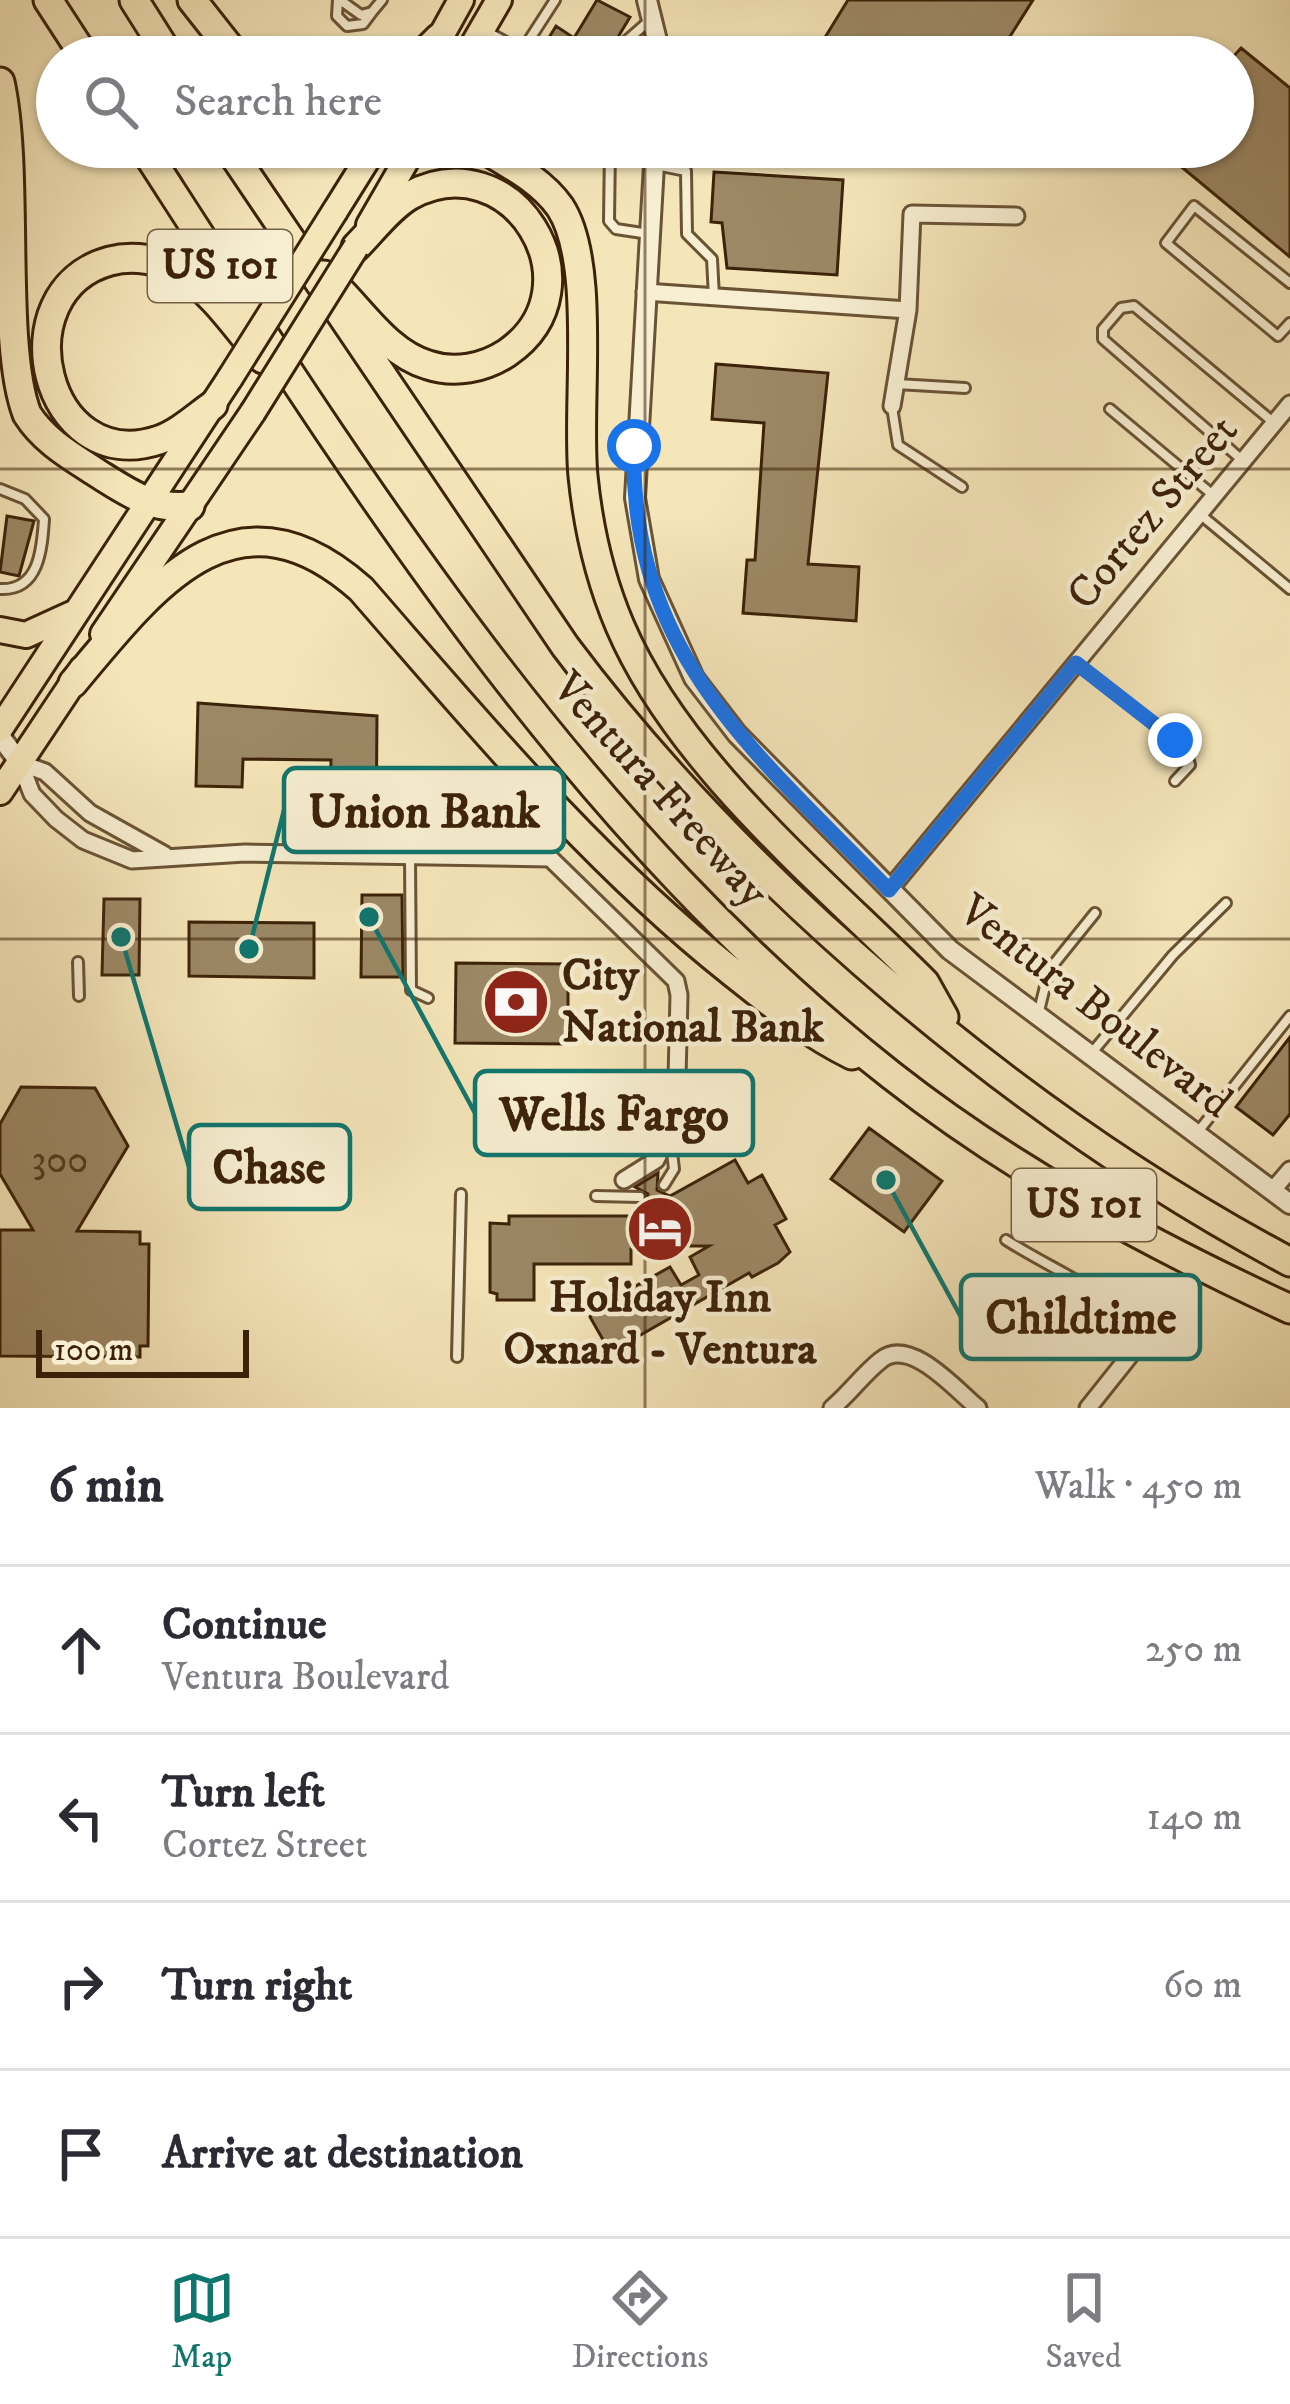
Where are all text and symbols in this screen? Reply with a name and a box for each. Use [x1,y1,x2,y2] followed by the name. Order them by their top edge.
[36,36,1254,168] search box
[78,69,144,135] icon: search
[174,74,382,130] text: Search here
[148,230,292,302] road number: US 101
[1055,404,1251,622] street label: Cortez Street
[607,419,661,473] route start
[539,660,781,920] street label: Ventura Freeway
[1148,713,1202,767] route end
[284,768,564,852] callout: Union Bank
[308,783,541,843] text: Union Bank
[946,882,1243,1132] street label: Ventura Boulevard
[562,948,825,1056] place label: City National Bank
[481,967,551,1037] bank icon: City National Bank
[475,1071,753,1155] callout: Wells Fargo
[498,1086,729,1146] text: Wells Fargo
[189,1125,350,1209] callout: Chase
[32,1136,88,1185] house number: 300
[212,1139,326,1199] text: Chase
[1012,1169,1156,1241] road number: US 101
[625,1194,695,1264] hotel icon: Holiday Inn Oxnard - Ventura
[503,1270,817,1378] place label: Holiday Inn Oxnard - Ventura
[961,1275,1200,1359] callout: Childtime
[985,1289,1177,1349] text: Childtime
[36,1324,249,1377] scale bar
[54,1330,133,1371] text: 100 m
[48,1454,164,1518] text: 6 min
[1035,1462,1242,1511] text: Walk · 450 m
[162,1597,327,1653] text: Continue
[48,1617,114,1683] icon: ahead
[1145,1625,1242,1674] text: 250 m
[162,1653,450,1702] text: Ventura Boulevard
[162,1765,325,1821] text: Turn left
[48,1785,114,1851] icon: left
[1147,1793,1242,1842] text: 140 m
[162,1821,367,1870] text: Cortez Street
[48,1953,114,2019] icon: right
[162,1958,352,2014] text: Turn right
[1163,1961,1242,2010] text: 60 m
[48,2121,114,2187] icon: arrive
[162,2126,523,2182] text: Arrive at destination
[169,2265,235,2378] tab: Map
[572,2265,708,2378] tab: Directions
[1046,2265,1121,2378] tab: Saved

